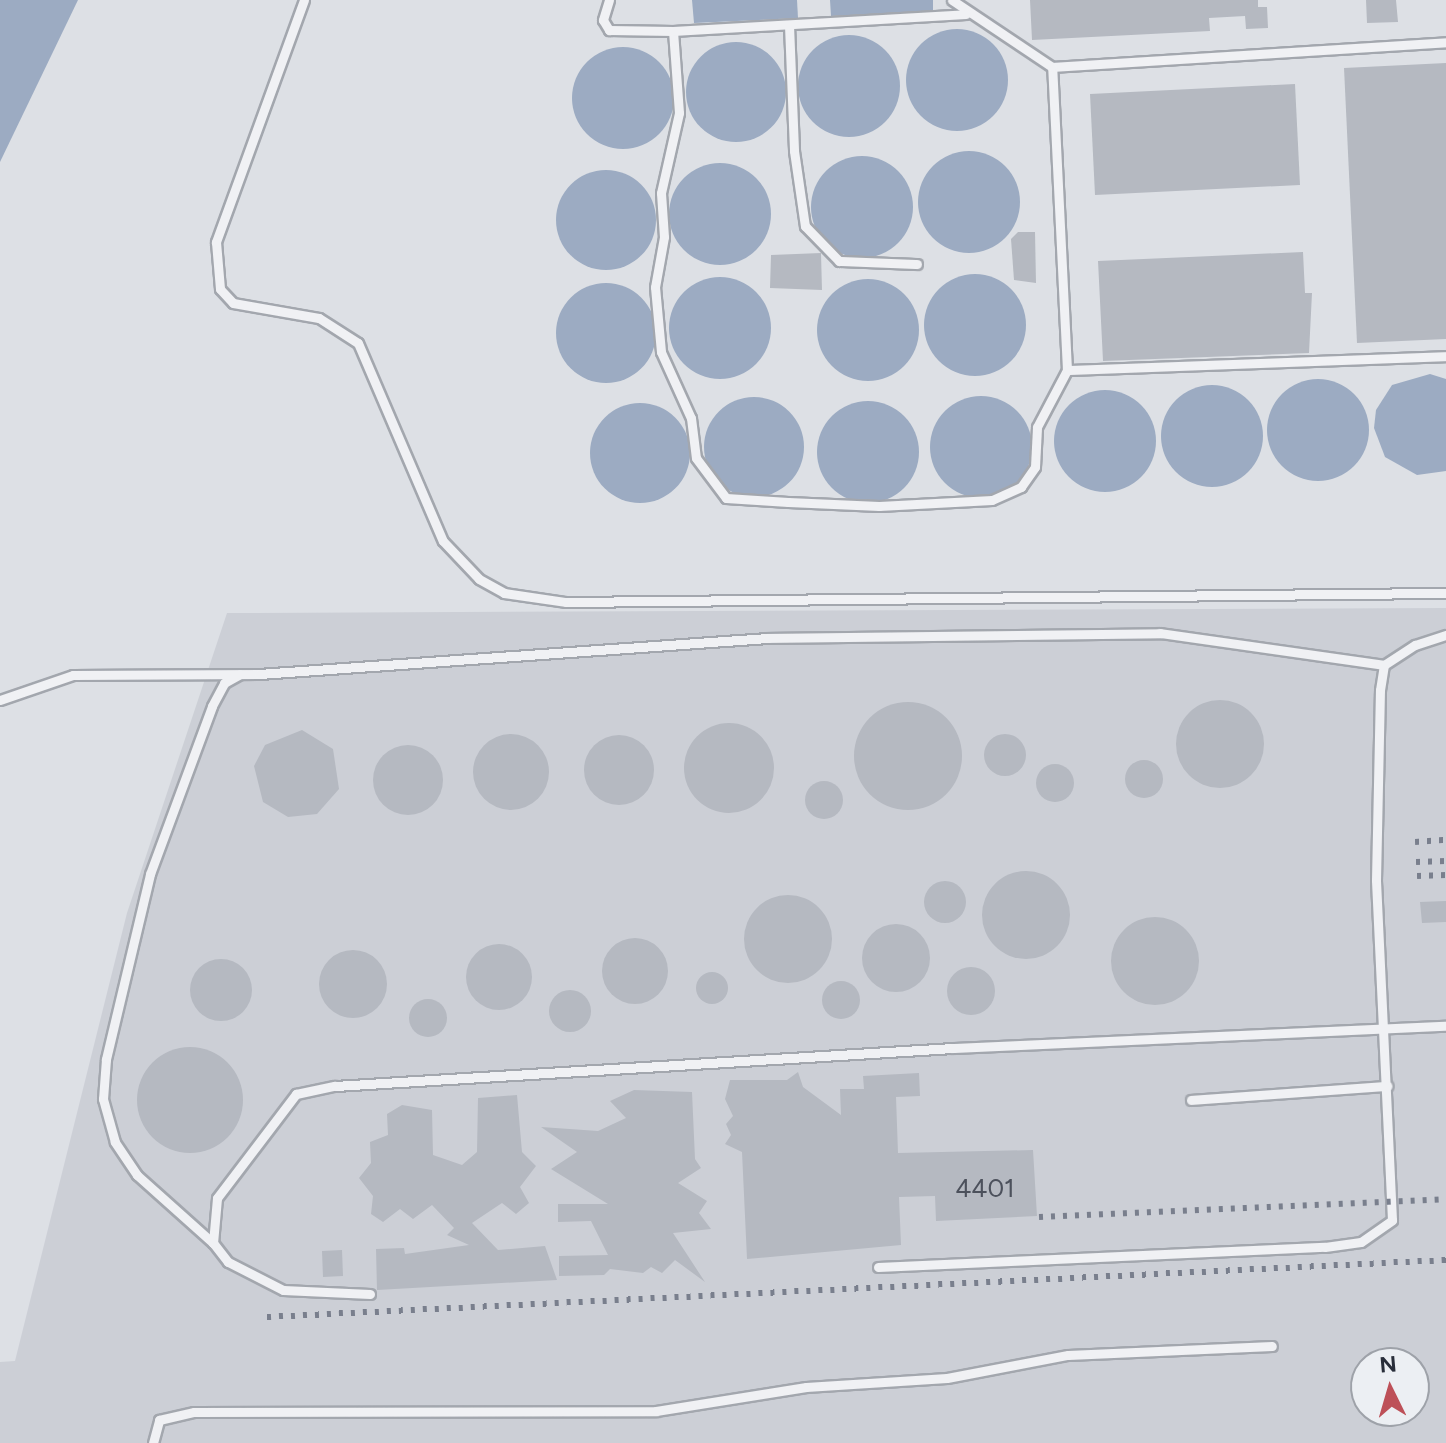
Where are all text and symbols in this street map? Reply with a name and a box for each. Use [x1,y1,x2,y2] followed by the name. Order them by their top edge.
[955,1173,1015,1205] house number: 4401
[1350,1347,1430,1427] north arrow
[1378,1350,1398,1379] text: N

